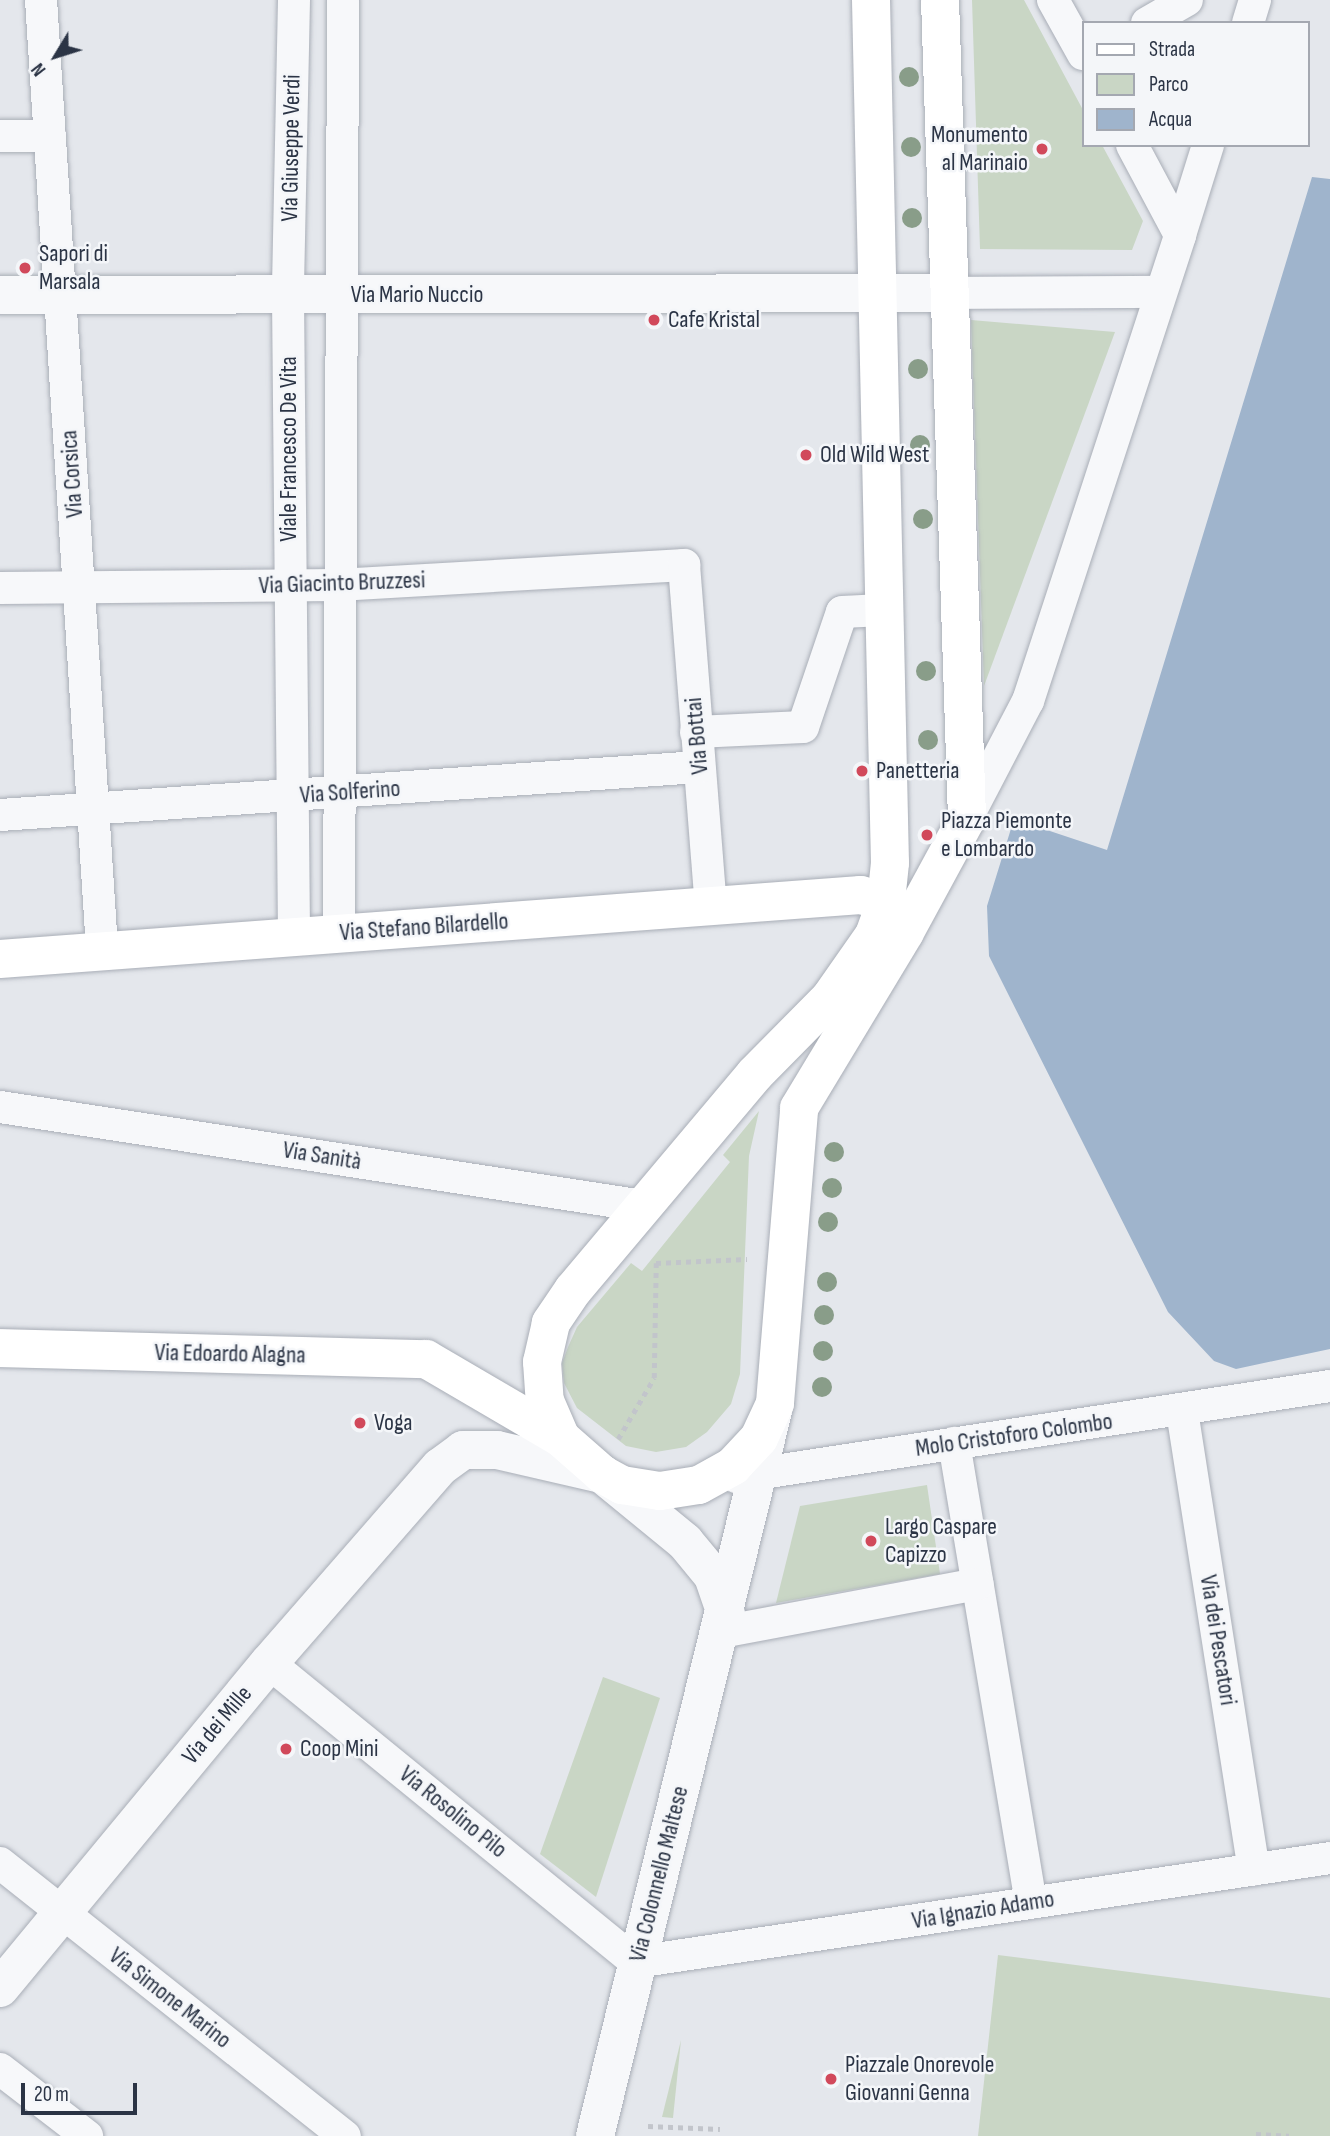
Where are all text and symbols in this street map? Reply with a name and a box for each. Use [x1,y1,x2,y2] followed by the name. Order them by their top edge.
[21,21,91,91] north arrow
[1082,21,1309,147] legend
[1149,37,1195,62] text: Strada
[27,58,51,80] text: N
[1149,72,1188,97] text: Parco
[275,74,307,222] street label: Via Giuseppe Verdi
[1149,107,1192,132] text: Acqua
[931,121,1028,177] place label: Monumento al Marinaio
[1034,141,1050,157] marker: Monumento al Marinaio
[39,240,108,296] place label: Sapori di Marsala
[17,260,33,276] marker: Sapori di Marsala
[351,281,483,309] street label: Via Mario Nuccio
[668,306,760,334] place label: Cafe Kristal
[646,312,662,328] marker: Cafe Kristal
[275,356,303,542] street label: Viale Francesco De Vita
[55,429,89,519] street label: Via Corsica
[820,441,929,469] place label: Old Wild West
[798,447,814,463] marker: Old Wild West
[258,566,426,600] street label: Via Giacinto Bruzzesi
[679,696,715,776] street label: Via Bottai
[876,757,960,785] place label: Panetteria
[854,763,870,779] marker: Panetteria
[299,774,401,810] street label: Via Solferino
[941,807,1072,863] place label: Piazza Piemonte e Lombardo
[919,827,935,843] marker: Piazza Piemonte e Lombardo
[339,907,509,947] street label: Via Stefano Bilardello
[281,1136,363,1176] street label: Via Sanità
[154,1338,306,1370] street label: Via Edoardo Alagna
[914,1407,1114,1463] street label: Molo Cristoforo Colombo
[374,1409,412,1437] place label: Voga
[352,1415,368,1431] marker: Voga
[885,1513,997,1569] place label: Largo Caspare Capizzo
[863,1533,879,1549] marker: Largo Caspare Capizzo
[1193,1573,1243,1707] street label: Via dei Pescatori
[176,1680,258,1770] street label: Via dei Mille
[300,1735,379,1763] place label: Coop Mini
[278,1741,294,1757] marker: Coop Mini
[393,1760,513,1864] street label: Via Rosolino Pilo
[623,1783,695,1965] street label: Via Colonnello Maltese
[910,1885,1056,1935] street label: Via Ignazio Adamo
[103,1941,237,2055] street label: Via Simone Marino
[845,2051,994,2107] place label: Piazzale Onorevole Giovanni Genna
[24,2070,140,2114] scale bar
[823,2071,839,2087] marker: Piazzale Onorevole Giovanni Genna
[34,2082,69,2107] text: 20 m

